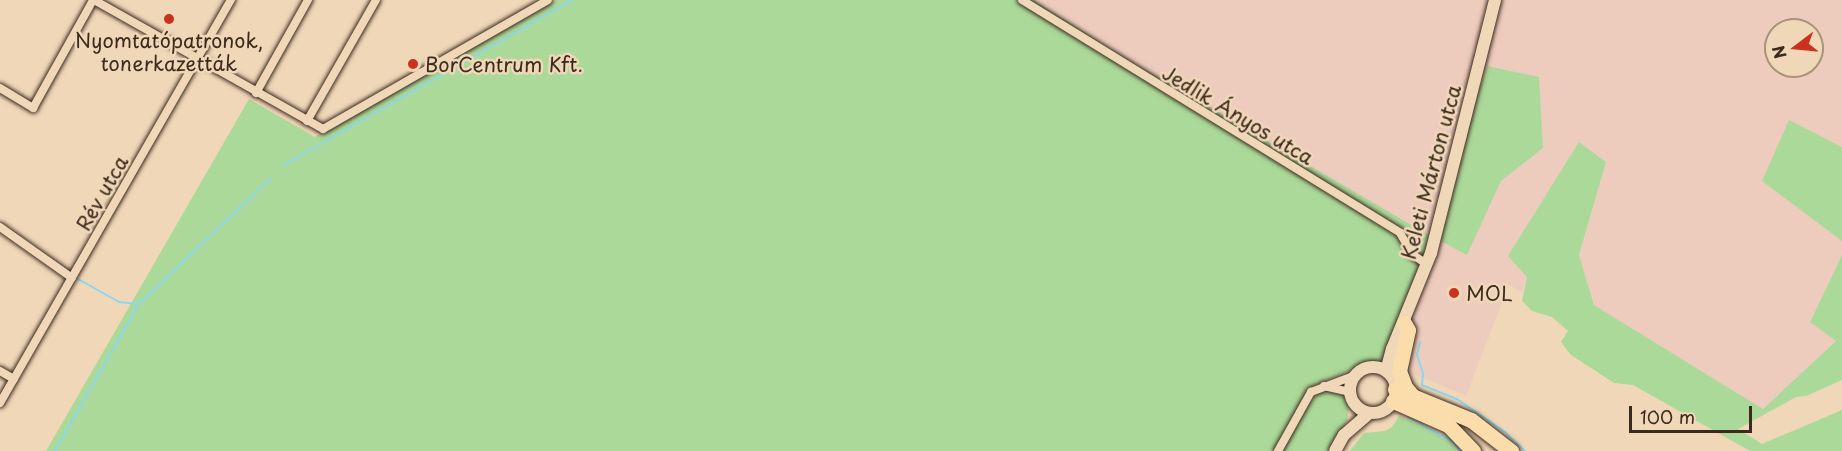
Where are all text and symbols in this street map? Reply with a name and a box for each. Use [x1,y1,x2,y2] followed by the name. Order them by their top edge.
[162,12,176,26] marker: Nyomtatópatronok, tonerkazetták
[1764,18,1824,78] north arrow
[75,28,263,75] place label: Nyomtatópatronok, tonerkazetták
[1765,43,1792,62] text: N
[425,52,583,76] place label: BorCentrum Kft.
[406,57,420,71] marker: BorCentrum Kft.
[1158,60,1318,170] street label: Jedlik Ányos utca
[1396,81,1466,263] street label: Keleti Márton utca
[71,151,133,235] street label: Rév utca
[1466,281,1513,305] place label: MOL
[1447,286,1461,300] marker: MOL
[1632,394,1755,432] scale bar
[1640,403,1695,430] text: 100 m

